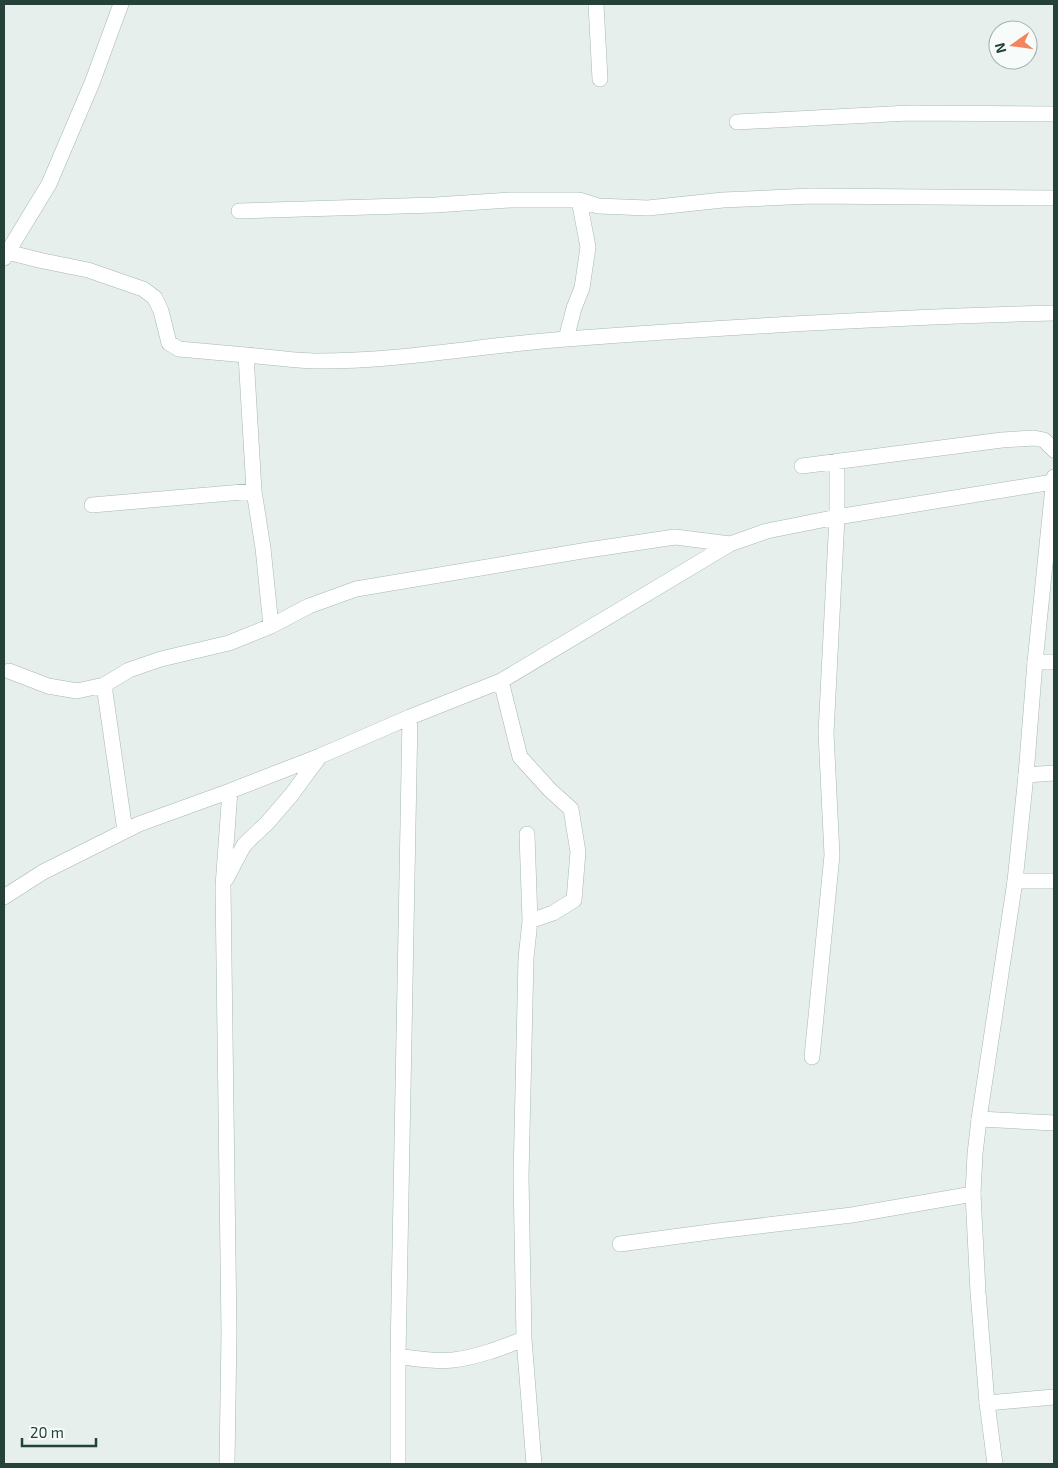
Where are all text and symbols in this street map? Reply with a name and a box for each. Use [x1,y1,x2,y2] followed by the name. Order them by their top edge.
[988,20,1038,70] north arrow
[990,41,1009,55] text: N
[22,1416,96,1448] scale bar
[30,1423,64,1441] text: 20 m

